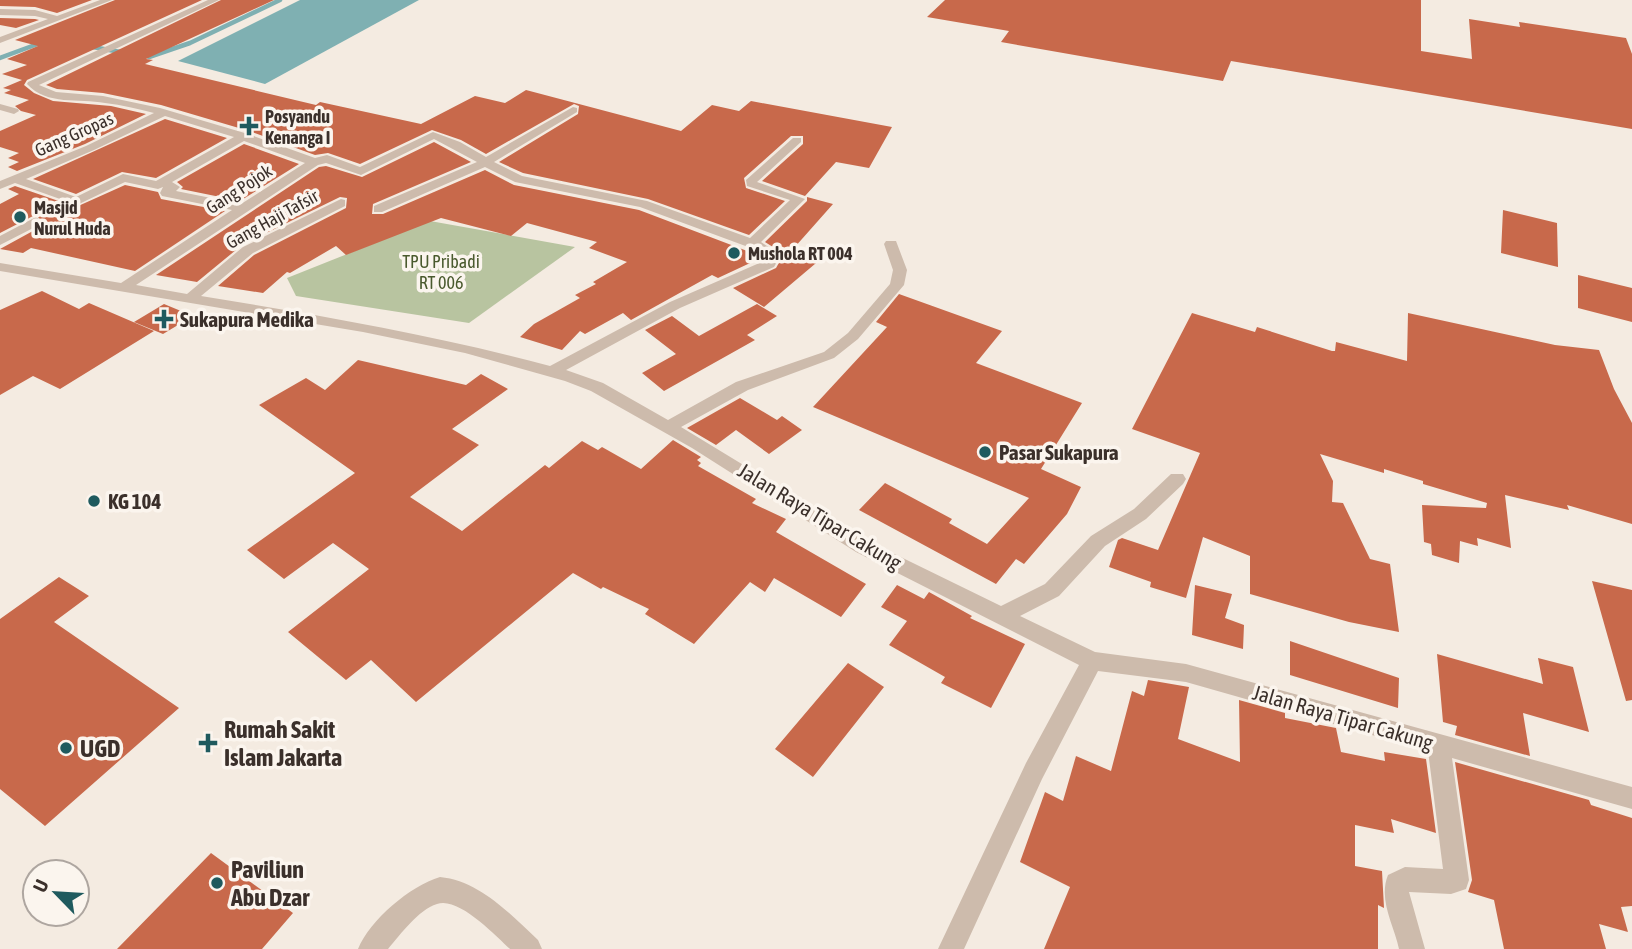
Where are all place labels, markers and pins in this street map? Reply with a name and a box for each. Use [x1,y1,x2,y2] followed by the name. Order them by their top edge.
[265,106,330,148] place label: Posyandu Kenanga I
[239,116,259,136] marker: Posyandu Kenanga I
[34,197,111,239] place label: Masjid Nurul Huda
[12,209,28,225] marker: Masjid Nurul Huda
[748,243,853,264] place label: Mushola RT 004
[726,245,742,261] marker: Mushola RT 004
[180,307,314,331] place label: Sukapura Medika
[154,309,174,329] marker: Sukapura Medika
[999,440,1119,464] place label: Pasar Sukapura
[977,444,993,460] marker: Pasar Sukapura
[108,489,161,513] place label: KG 104
[86,493,102,509] marker: KG 104
[224,716,342,771] place label: Rumah Sakit Islam Jakarta
[198,733,218,753] marker: Rumah Sakit Islam Jakarta
[80,735,120,762] place label: UGD
[58,740,74,756] marker: UGD
[230,856,310,911] place label: Paviliun Abu Dzar
[209,875,225,891] marker: Paviliun Abu Dzar

